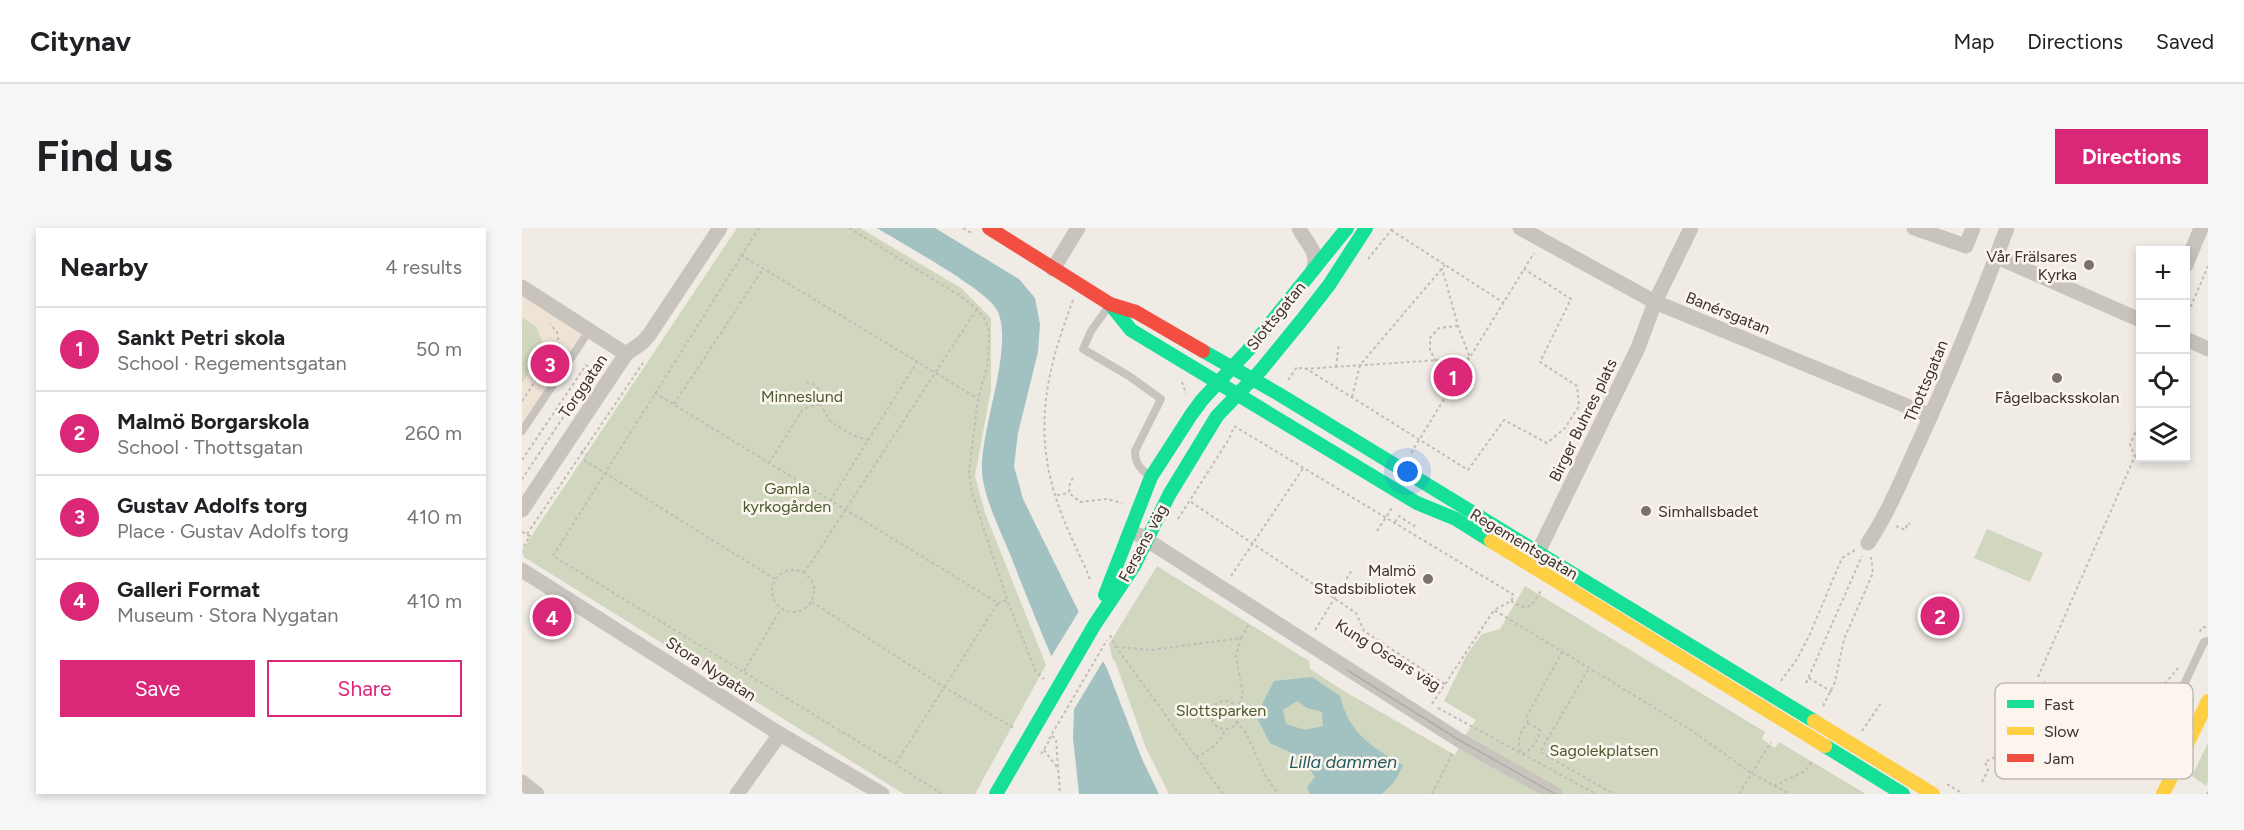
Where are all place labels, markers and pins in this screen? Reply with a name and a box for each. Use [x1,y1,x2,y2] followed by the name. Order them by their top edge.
[1986,247,2077,284] place label: Vår Frälsares Kyrka
[2082,258,2096,272] marker: Vår Frälsares Kyrka
[531,342,570,386] pin: 3
[1434,354,1472,400] pin: 1
[2050,371,2064,385] marker: Fågelbacksskolan
[1995,388,2119,407] place label: Fågelbacksskolan
[1658,502,1758,521] place label: Simhallsbadet
[1639,504,1653,518] marker: Simhallsbadet
[1314,561,1416,598] place label: Malmö Stadsbibliotek
[1421,572,1435,586] marker: Malmö Stadsbibliotek
[532,594,572,640] pin: 4
[1920,594,1960,638] pin: 2

